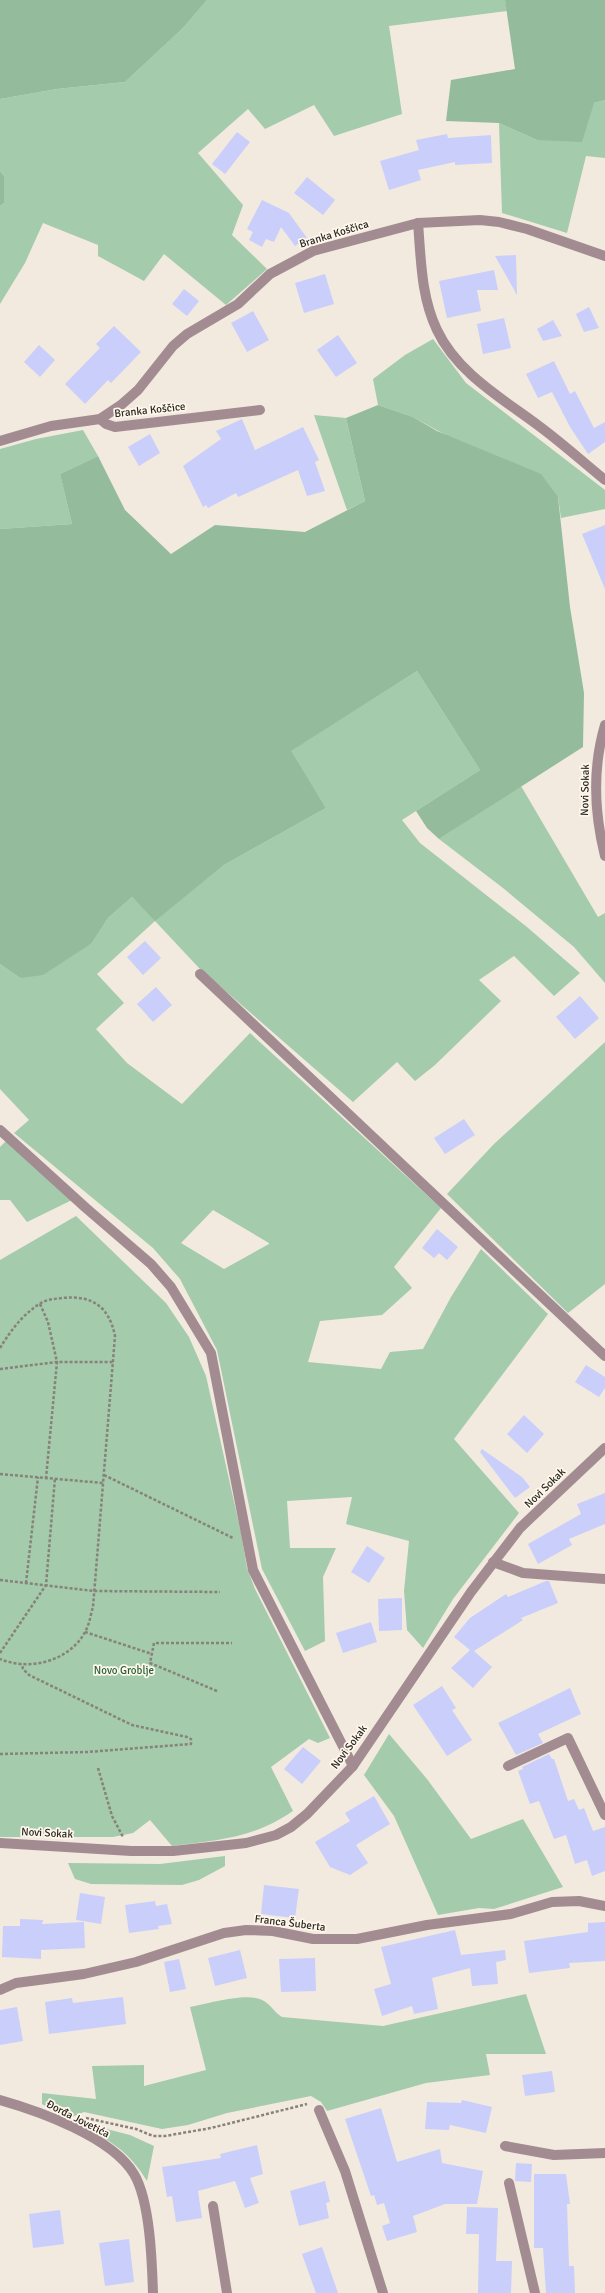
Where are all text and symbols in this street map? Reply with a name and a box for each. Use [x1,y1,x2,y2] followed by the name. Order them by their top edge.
[298,217,370,251] street label: Branka Koščica
[114,400,186,420] street label: Branka Koščice
[578,764,592,816] street label: Novi Sokak
[522,1465,568,1511] street label: Novi Sokak
[94,1664,154,1677] park label: Novo Groblje
[328,1722,370,1772] street label: Novi Sokak
[21,1825,74,1841] street label: Novi Sokak
[254,1911,327,1934] street label: Franca Šuberta
[44,2097,112,2141] street label: Đorđa Jovetića

